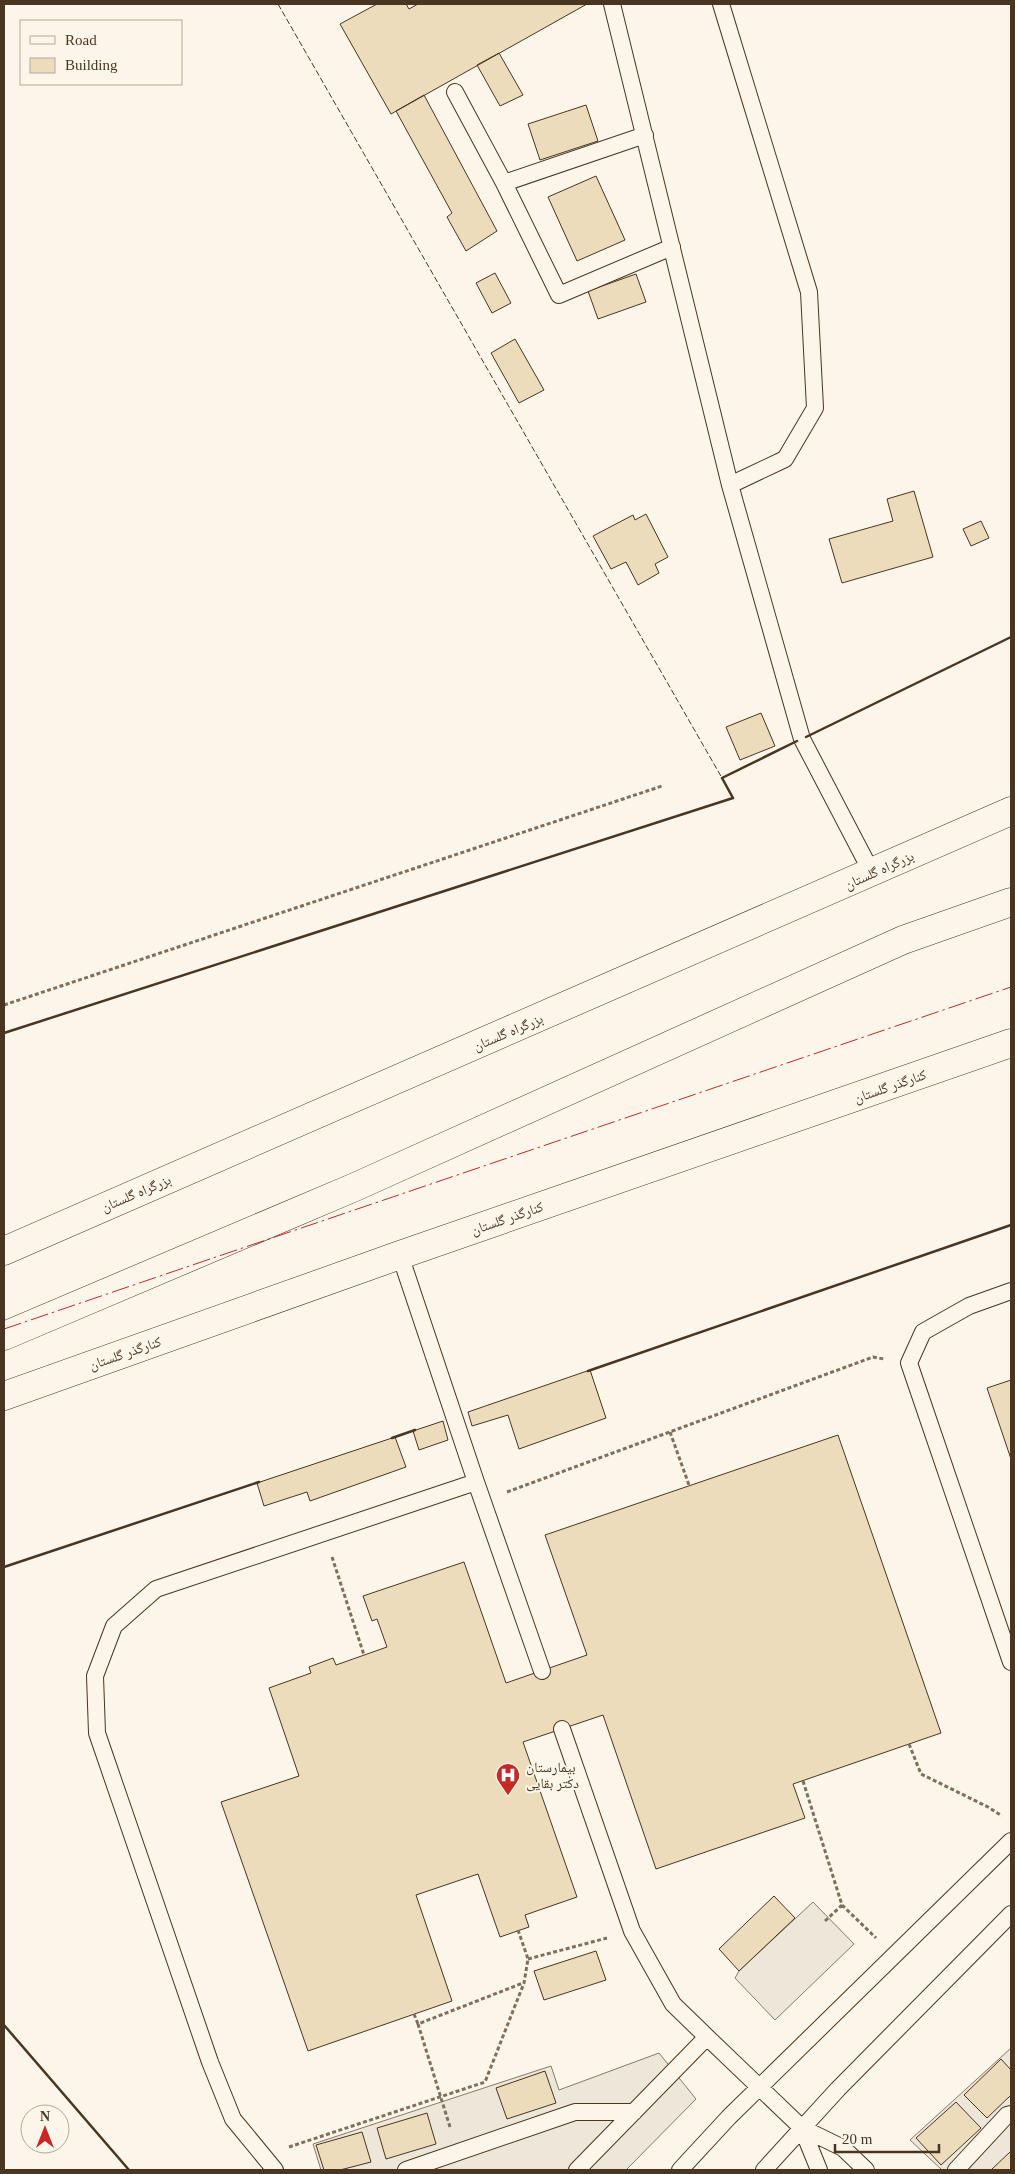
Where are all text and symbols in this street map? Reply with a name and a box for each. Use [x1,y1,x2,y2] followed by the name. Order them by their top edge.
[20,20,182,85] legend
[65,32,97,48] text: Road
[65,57,118,73] text: Building
[842,848,917,893] street label: بزرگراه گلستان
[471,1011,546,1055] street label: بزرگراه گلستان
[852,1067,929,1107] street label: کنارگذر گلستان
[99,1172,174,1216] street label: بزرگراه گلستان
[469,1199,546,1239] street label: کنارگذر گلستان
[87,1334,164,1374] street label: کنارگذر گلستان
[526,1760,579,1792] place label: بیمارستان دکتر بقایی
[495,1762,521,1796] hospital icon: بیمارستان دکتر بقایی
[20,2104,70,2154] north arrow
[40,2109,50,2124] text: N
[835,2122,939,2154] scale bar
[842,2131,873,2147] text: 20 m

